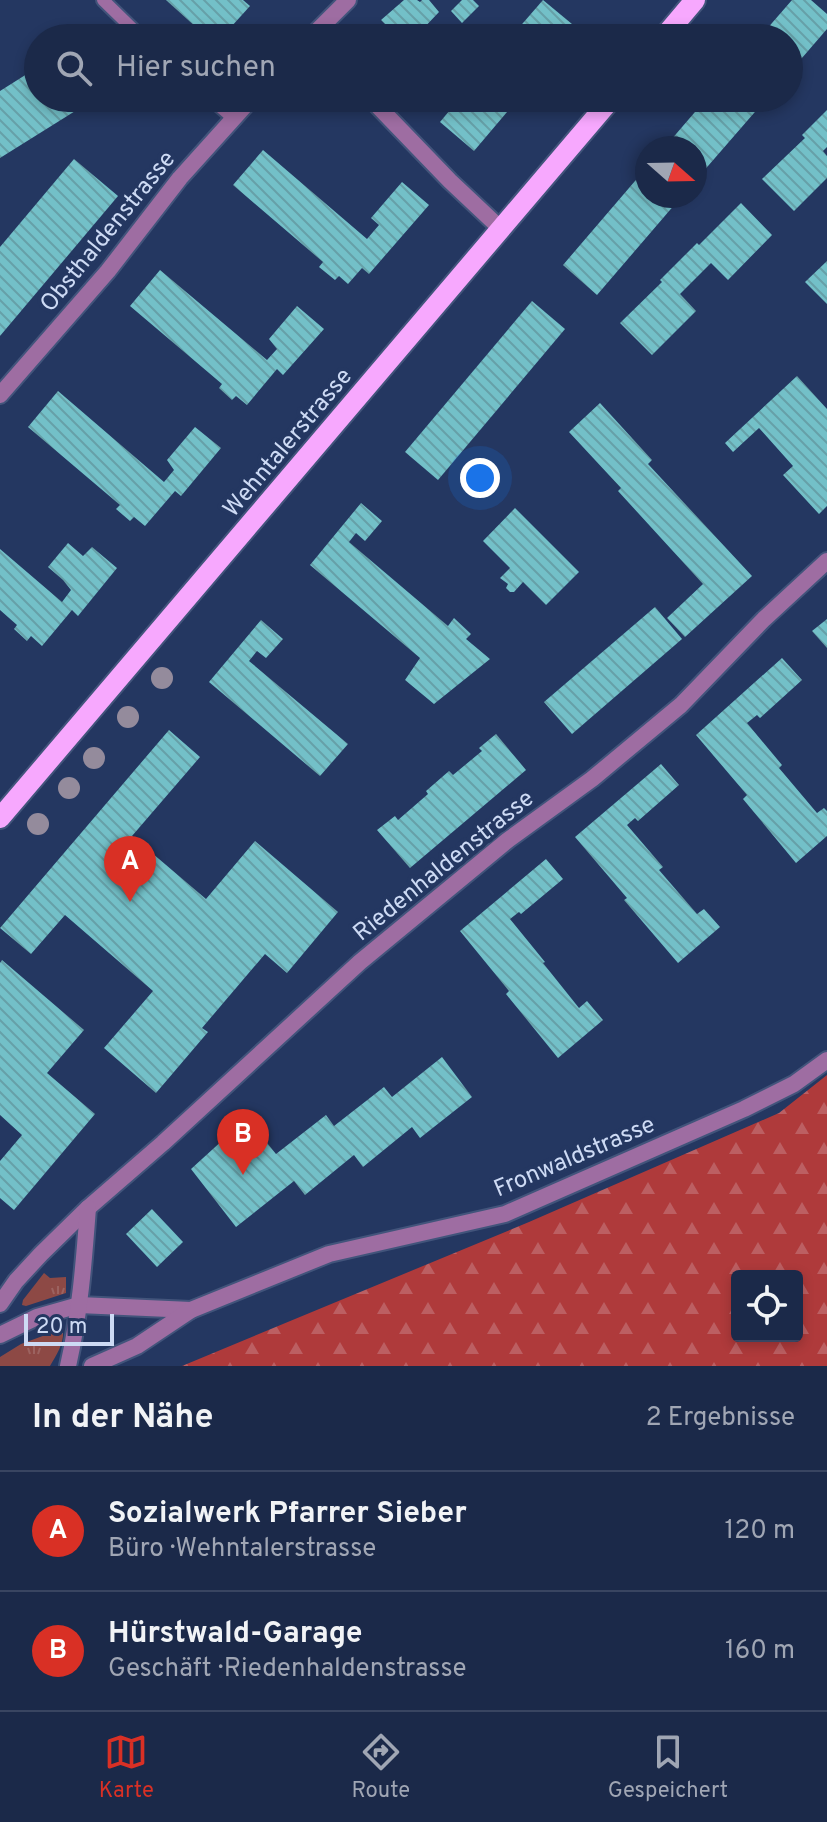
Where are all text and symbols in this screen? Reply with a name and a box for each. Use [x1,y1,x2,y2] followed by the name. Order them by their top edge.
[24,24,803,112] search box
[52,46,96,90] icon: search
[116,50,276,87] text: Hier suchen
[635,136,707,208] north arrow
[34,146,183,319] street label: Obsthaldenstrasse
[217,363,360,524] street label: Wehntalerstrasse
[460,458,500,498] your location
[348,784,541,949] street label: Riedenhaldenstrasse
[104,836,156,902] pin: A
[217,1109,269,1175] pin: B
[490,1110,660,1205] street label: Fronwaldstrasse
[731,1270,803,1342] map controls
[731,1270,803,1342] button: locate
[24,1310,114,1346] scale bar
[36,1314,87,1341] text: 20 m
[32,1397,214,1440] text: In der Nähe
[646,1402,795,1435] text: 2 Ergebnisse
[108,1496,467,1533] text: Sozialwerk Pfarrer Sieber
[49,1515,67,1548] text: A
[725,1515,795,1548] text: 120 m
[108,1533,376,1566] text: Büro · Wehntalerstrasse
[108,1616,363,1653] text: Hürstwald-Garage
[49,1635,67,1668] text: B
[725,1635,795,1668] text: 160 m
[108,1653,467,1686] text: Geschäft · Riedenhaldenstrasse
[99,1730,154,1805] tab: Karte
[351,1730,410,1805] tab: Route
[608,1730,728,1805] tab: Gespeichert

